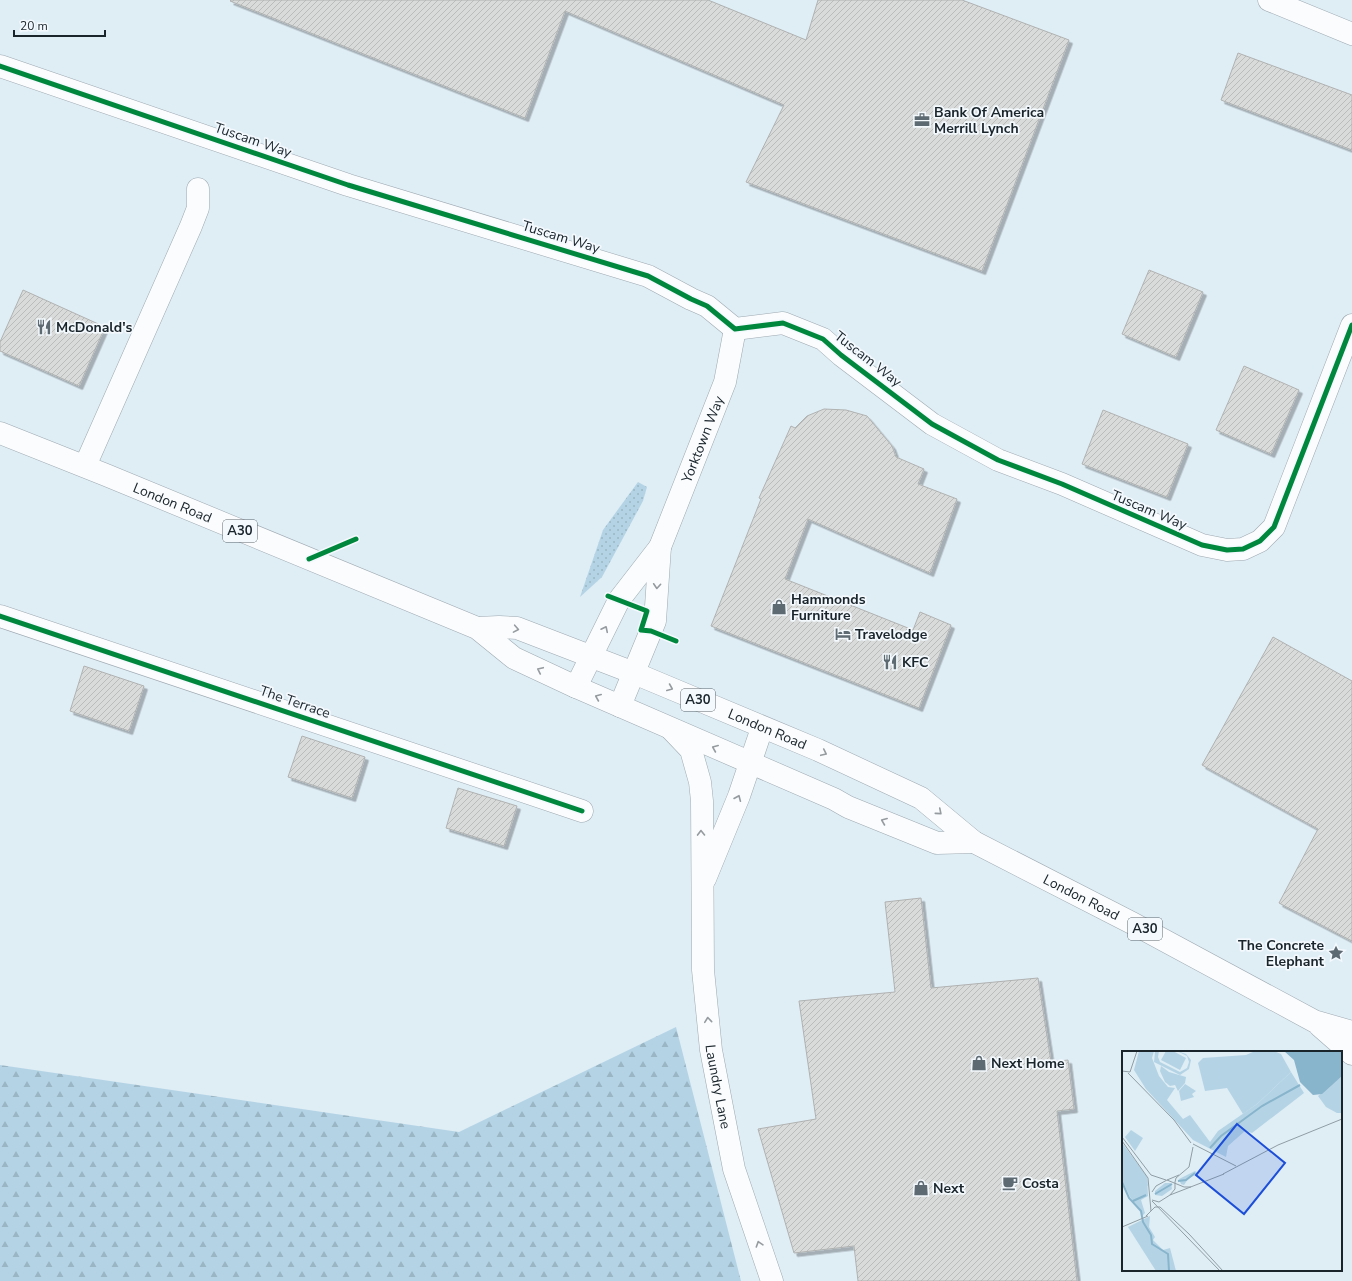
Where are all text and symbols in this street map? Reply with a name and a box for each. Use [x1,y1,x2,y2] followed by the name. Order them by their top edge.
[14,12,105,38] scale bar
[20,18,48,34] text: 20 m
[934,103,1044,138] place label: Bank Of America Merrill Lynch
[913,111,931,129] office icon: Bank Of America Merrill Lynch
[212,118,295,162] street label: Tuscam Way
[520,216,603,258] street label: Tuscam Way
[35,318,53,336] restaurant icon: McDonald's
[56,318,133,337] place label: McDonald's
[830,327,906,392] street label: Tuscam Way
[676,392,728,486] street label: Yorktown Way
[130,478,215,527] street label: London Road
[1108,486,1191,535] street label: Tuscam Way
[223,520,257,542] road number: A30
[653,583,662,589] one-way arrow
[791,590,866,625] place label: Hammonds Furniture
[770,598,788,616] shop icon: Hammonds Furniture
[513,624,519,633] one-way arrow
[600,625,608,633] one-way arrow
[834,625,852,643] hotel icon: Travelodge
[855,625,928,644] place label: Travelodge
[881,653,899,671] restaurant icon: KFC
[902,653,929,672] place label: KFC
[537,667,545,675] one-way arrow
[257,681,333,723] street label: The Terrace
[666,683,674,691] one-way arrow
[681,689,715,711] road number: A30
[595,694,602,702] one-way arrow
[725,704,810,754] street label: London Road
[711,744,718,752] one-way arrow
[819,748,827,756] one-way arrow
[733,794,741,802] one-way arrow
[934,808,941,815] one-way arrow
[880,818,887,826] one-way arrow
[697,830,706,836] one-way arrow
[1040,870,1123,925] street label: London Road
[1128,918,1162,940] road number: A30
[1238,936,1325,971] place label: The Concrete Elephant
[1327,944,1345,962] place icon: The Concrete Elephant
[704,1017,713,1023] one-way arrow
[701,1043,736,1130] street label: Laundry Lane
[1122,1051,1342,1271] inset map
[970,1054,988,1072] shop icon: Next Home
[991,1054,1065,1073] place label: Next Home
[1001,1174,1019,1192] cafe icon: Costa
[1022,1174,1059,1193] place label: Costa
[912,1179,930,1197] shop icon: Next
[933,1179,965,1198] place label: Next
[756,1241,764,1248] one-way arrow

